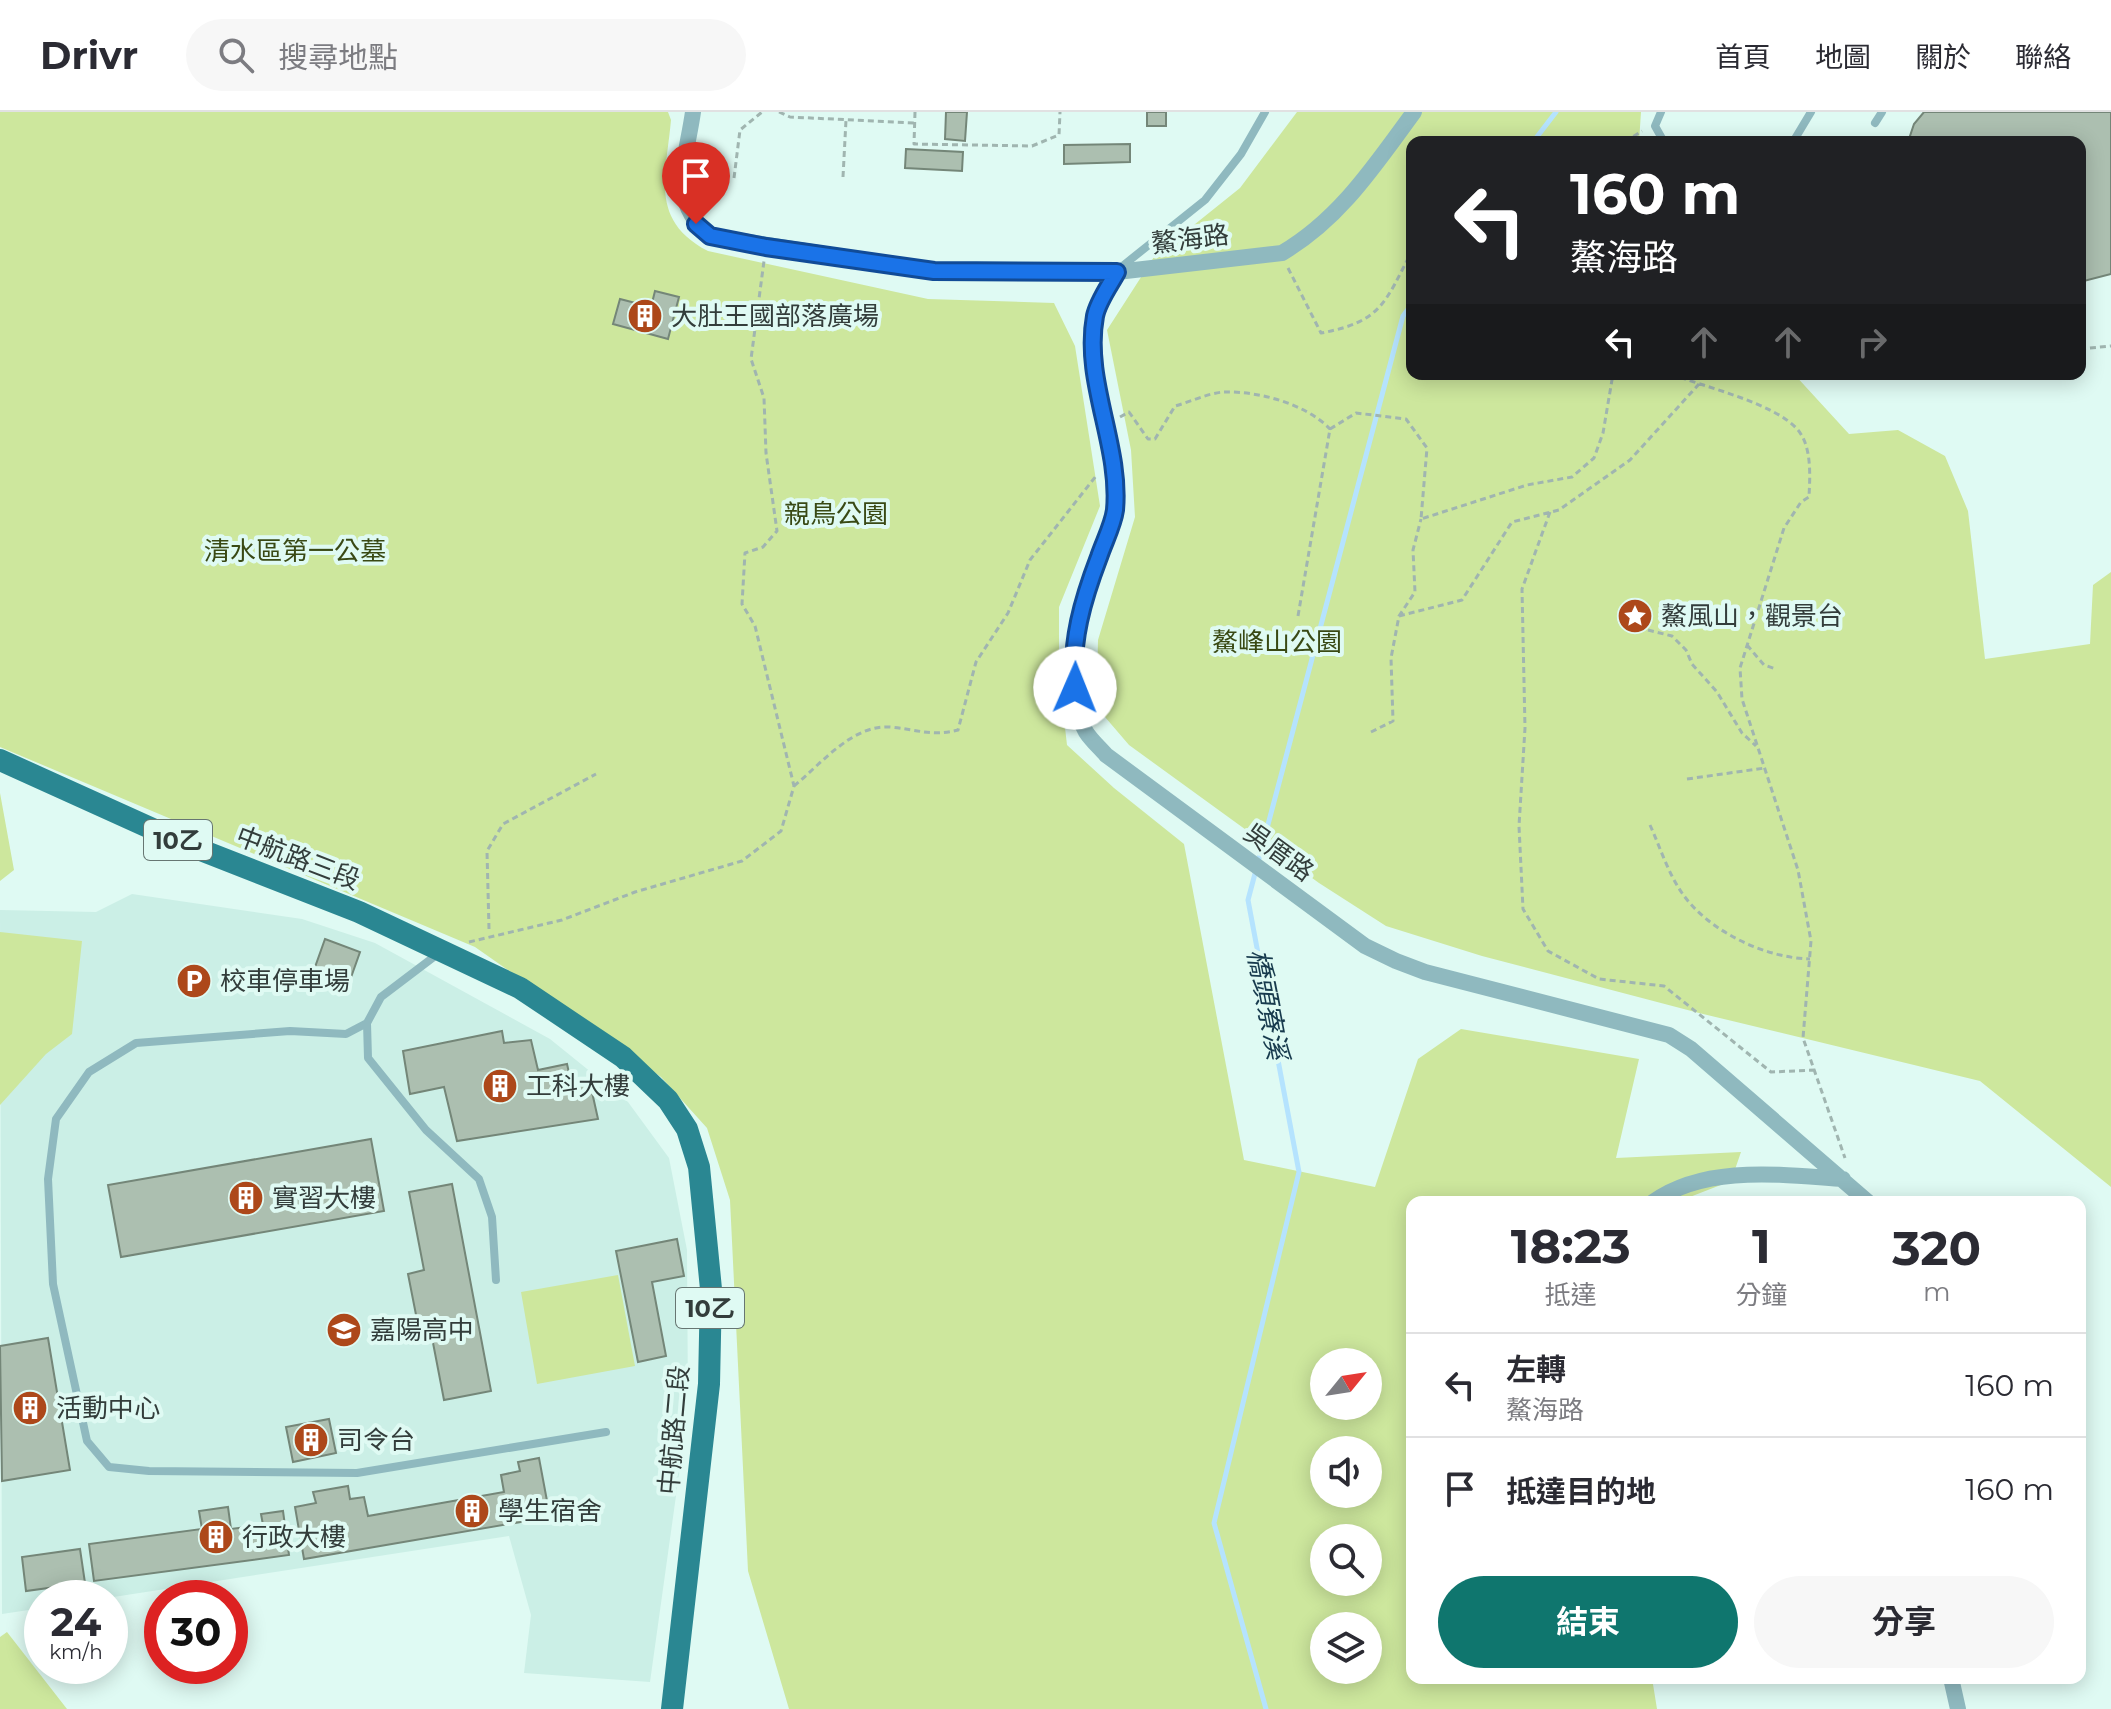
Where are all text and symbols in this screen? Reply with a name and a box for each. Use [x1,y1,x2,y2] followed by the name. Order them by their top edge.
[186,19,746,91] search box
[40,32,138,79] text: Drivr
[214,33,258,77] icon: search
[278,39,398,76] text: 搜尋地點
[1715,40,1771,74] text: 首頁
[1815,40,1871,74] text: 地圖
[1915,40,1971,74] text: 關於
[2015,40,2071,74] text: 聯絡
[662,142,730,224] pin
[674,154,718,198] icon: arrive
[1570,160,1740,228] text: 160 m
[1438,168,1542,272] icon: left
[1149,218,1231,260] street label: 鰲海路
[1570,235,1678,279] text: 鰲海路
[626,297,664,335] building icon: 大肚王國部落廣場
[671,300,879,332] place label: 大肚王國部落廣場
[1598,320,1642,364] icon: left
[1682,320,1726,364] icon: ahead
[1766,320,1810,364] icon: ahead
[1850,320,1894,364] icon: right
[784,498,888,530] park label: 親鳥公園
[204,535,386,567] park label: 清水區第一公墓
[1616,597,1654,635] place icon: 鰲風山，觀景台
[1661,600,1843,632] place label: 鰲風山，觀景台
[1212,626,1342,658] park label: 鰲峰山公園
[1033,646,1117,730] position arrow
[1238,816,1320,888] street label: 吳厝路
[144,820,212,860] road number: 10乙
[232,820,364,896] street label: 中航路三段
[1241,946,1296,1066] water label: 橋頭寮溪
[175,962,213,1000] parking icon: 校車停車場
[220,965,350,997] place label: 校車停車場
[481,1067,519,1105] building icon: 工科大樓
[526,1070,630,1102] place label: 工科大樓
[227,1179,265,1217] building icon: 實習大樓
[272,1182,376,1214] place label: 實習大樓
[1511,1217,1631,1275] text: 18:23
[1752,1217,1771,1275] text: 1
[1892,1219,1981,1277] text: 320
[1923,1276,1950,1308] text: m
[1545,1279,1597,1311] text: 抵達
[1735,1279,1787,1311] text: 分鐘
[676,1288,744,1328] road number: 10乙
[325,1311,363,1349] school or university icon: 嘉陽高中
[370,1314,474,1346] place label: 嘉陽高中
[1310,1348,1382,1420] north arrow
[1310,1348,1382,1684] map controls
[1506,1351,1566,1388] text: 左轉
[1438,1363,1482,1407] icon: left
[652,1364,696,1496] street label: 中航路二段
[1965,1367,2054,1404] text: 160 m
[11,1389,49,1427] building icon: 活動中心
[56,1392,160,1424] place label: 活動中心
[1506,1394,1584,1426] text: 鰲海路
[292,1421,330,1459] building icon: 司令台
[337,1424,415,1456] place label: 司令台
[1310,1436,1382,1508] button: sound
[1438,1467,1482,1511] icon: arrive
[1965,1471,2054,1508] text: 160 m
[1506,1473,1656,1510] text: 抵達目的地
[453,1492,491,1530] building icon: 學生宿舍
[498,1495,602,1527] place label: 學生宿舍
[197,1518,235,1556] building icon: 行政大樓
[242,1521,346,1553] place label: 行政大樓
[1310,1524,1382,1596] button: search
[1438,1576,1738,1668] button: 結束
[1754,1576,2054,1668] button: 分享
[144,1580,248,1684] speed limit sign: 30
[51,1597,101,1646] text: 24
[1310,1612,1382,1684] button: layers
[49,1640,103,1664] text: km/h

